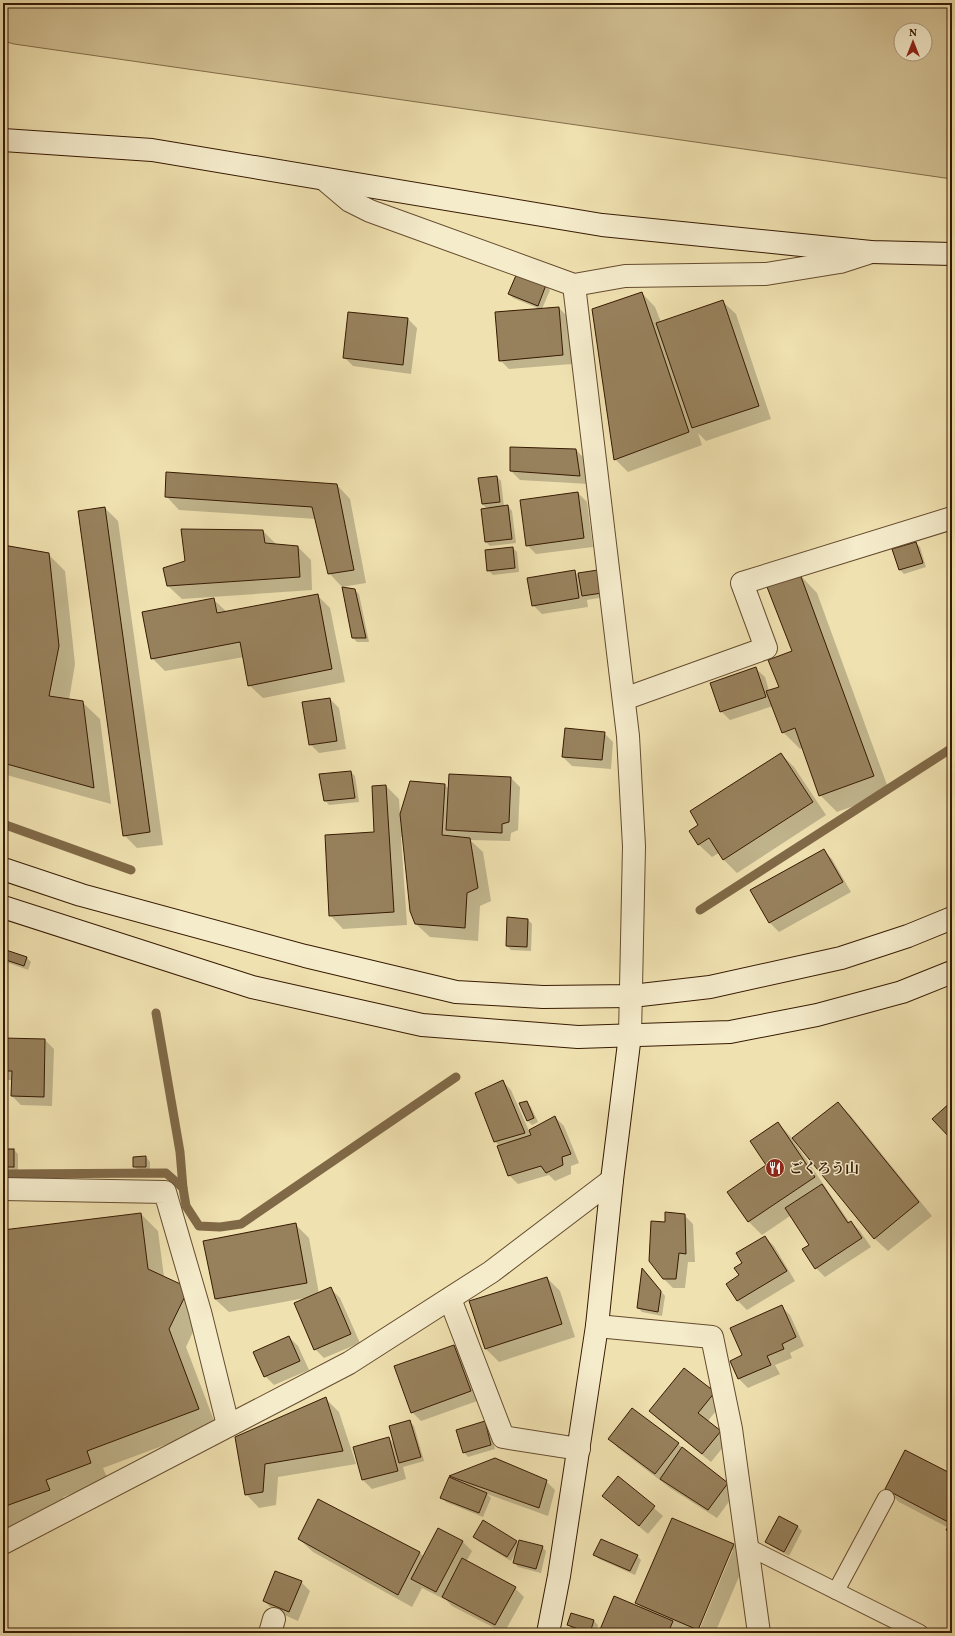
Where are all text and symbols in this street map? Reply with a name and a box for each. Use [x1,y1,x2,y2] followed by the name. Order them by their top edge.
[893,22,933,62] north arrow
[909,26,917,41] text: N
[764,1157,786,1179] restaurant icon: ごくろう山
[789,1160,859,1179] place label: ごくろう山

